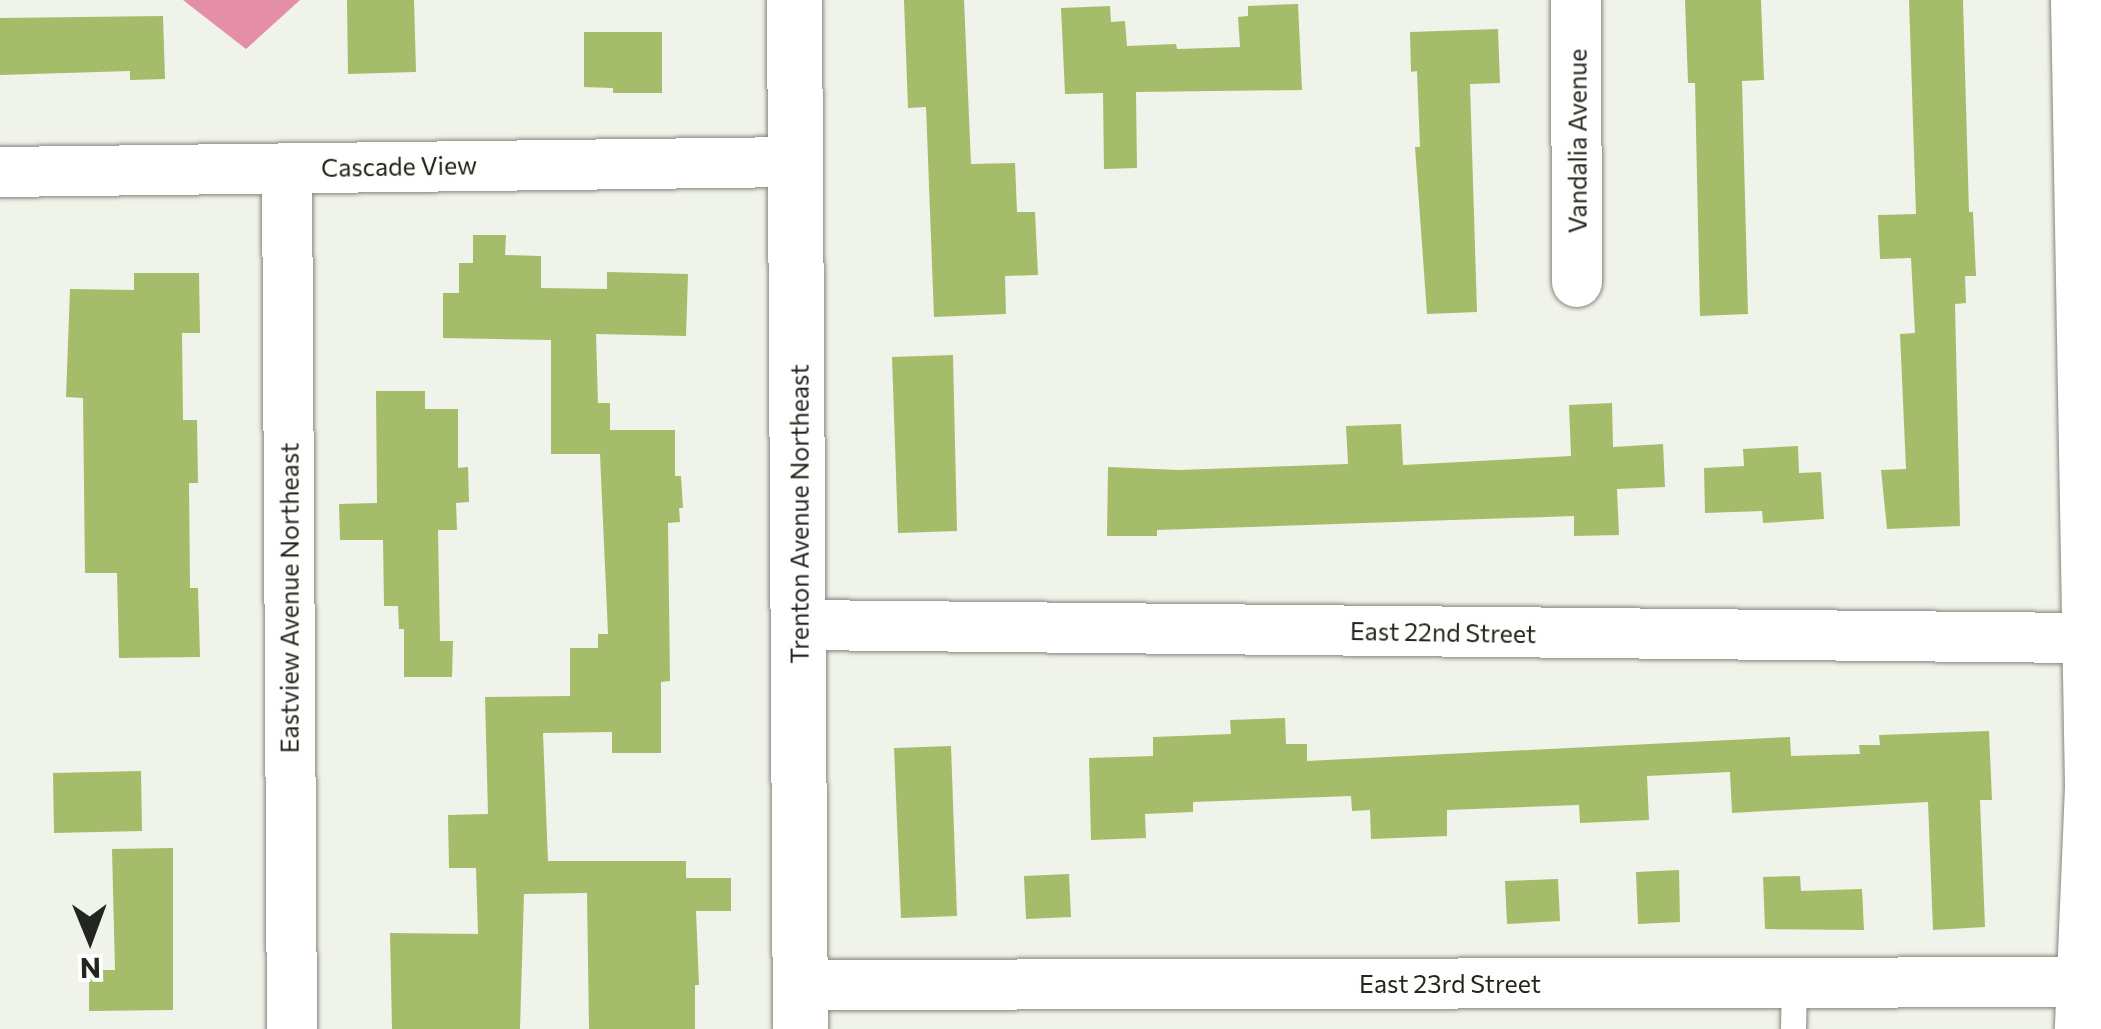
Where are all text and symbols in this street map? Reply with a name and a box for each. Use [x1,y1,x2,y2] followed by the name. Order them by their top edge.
[1562,49,1592,233] street label: Vandalia Avenue
[321,150,477,182] street label: Cascade View
[784,364,814,664] street label: Trenton Avenue Northeast
[274,443,304,753] street label: Eastview Avenue Northeast
[1350,615,1536,649] street label: East 22nd Street
[40,889,140,989] north arrow
[80,952,101,986] text: N
[1359,968,1541,998] street label: East 23rd Street

